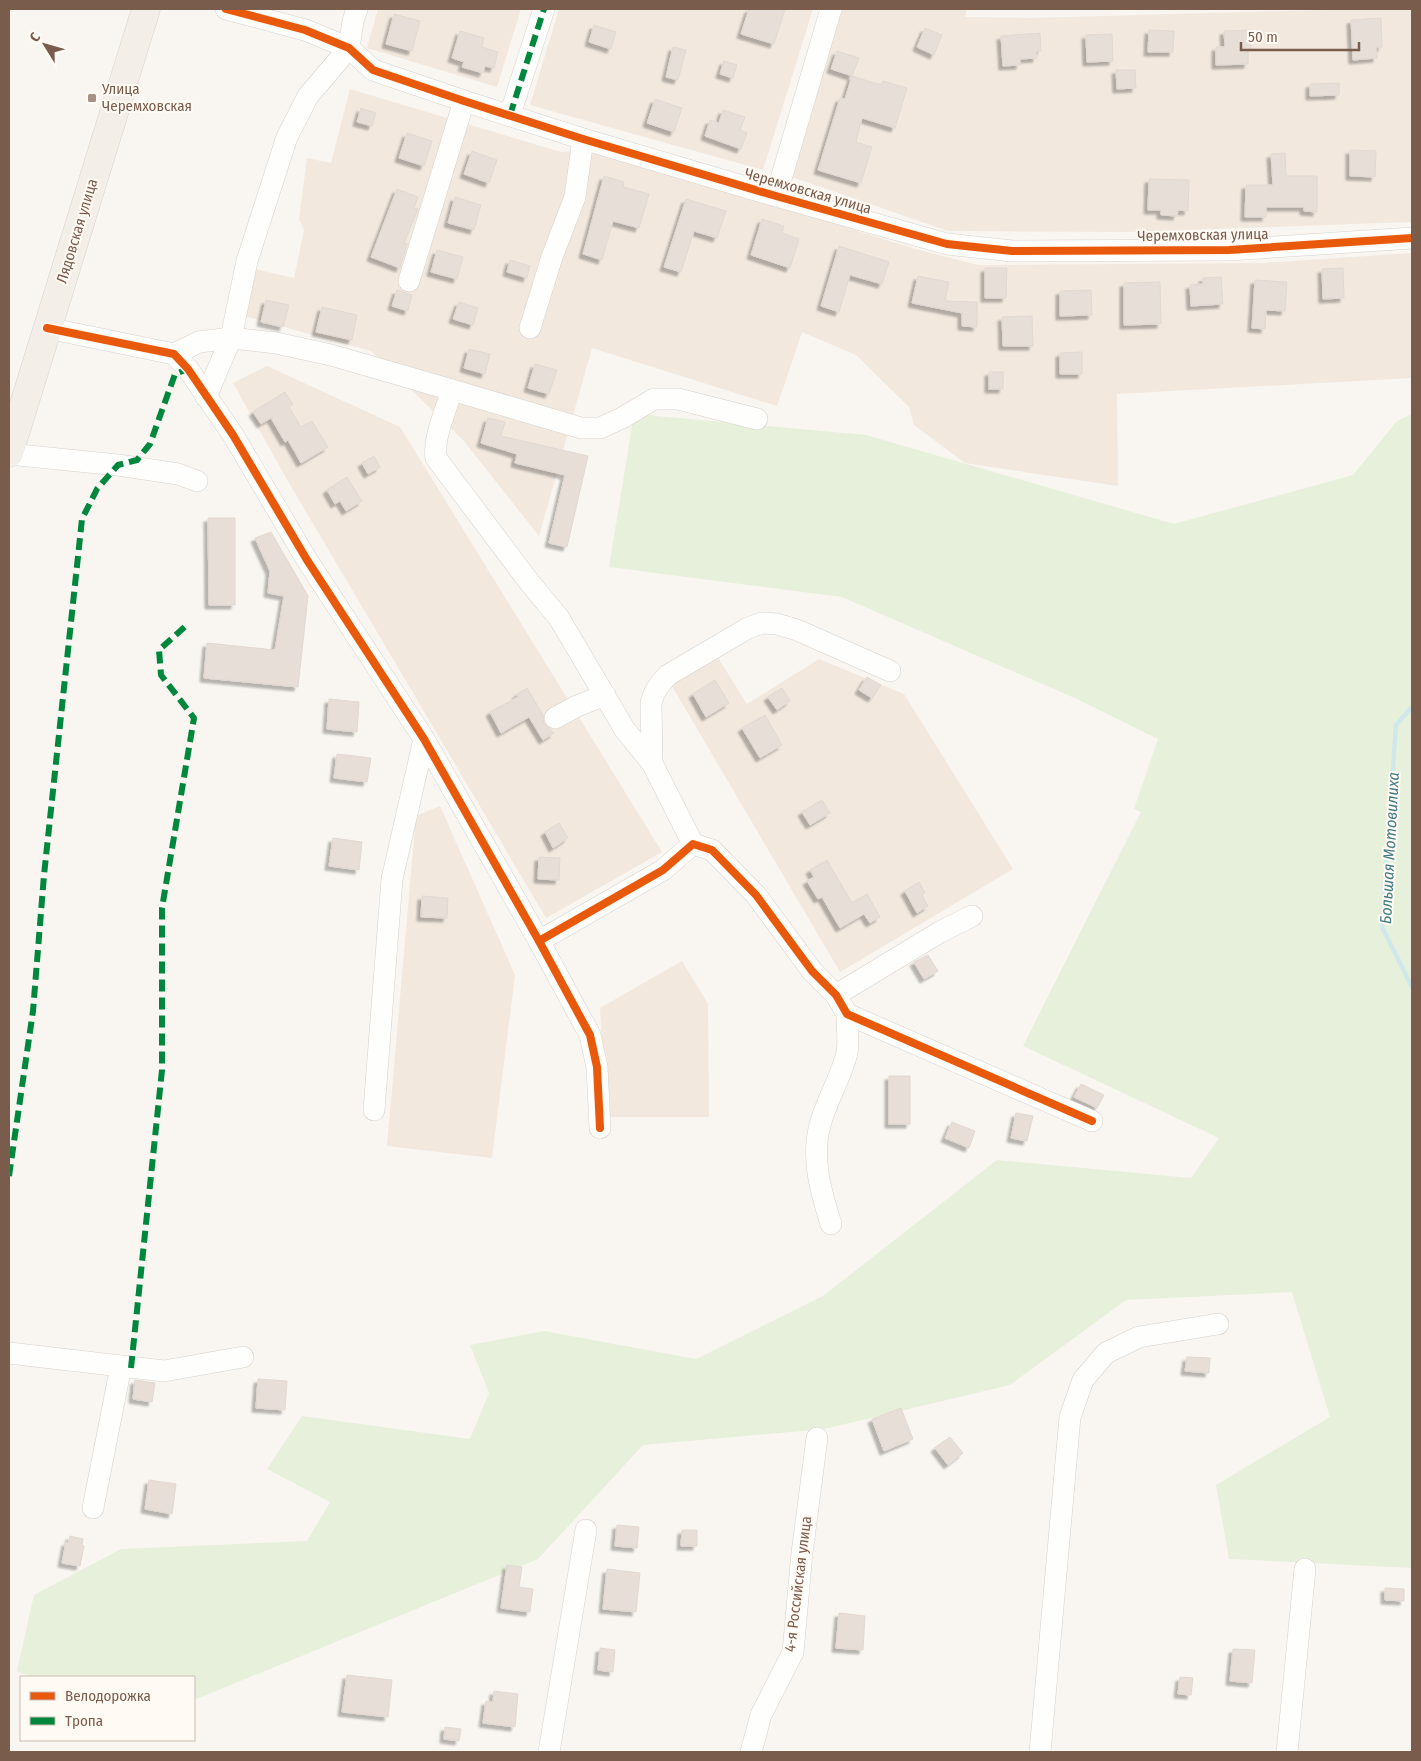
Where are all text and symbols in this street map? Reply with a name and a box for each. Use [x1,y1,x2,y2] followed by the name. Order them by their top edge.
[20,20,70,70] north arrow
[1241,20,1358,52] scale bar
[1248,28,1278,46] text: 50 m
[26,29,44,46] text: С
[101,80,192,115] place label: Улица Черемховская
[86,92,98,104] marker: Улица Черемховская
[743,164,873,218] street label: Черемховская улица
[53,177,101,285] street label: Лядовская улица
[1137,225,1269,245] street label: Черемховская улица
[1376,772,1403,925] water label: Большая Мотовилиха
[781,1515,815,1653] street label: 4-я Российская улица
[20,1676,195,1741] legend
[65,1687,151,1705] text: Велодорожка
[65,1712,103,1730] text: Тропа

